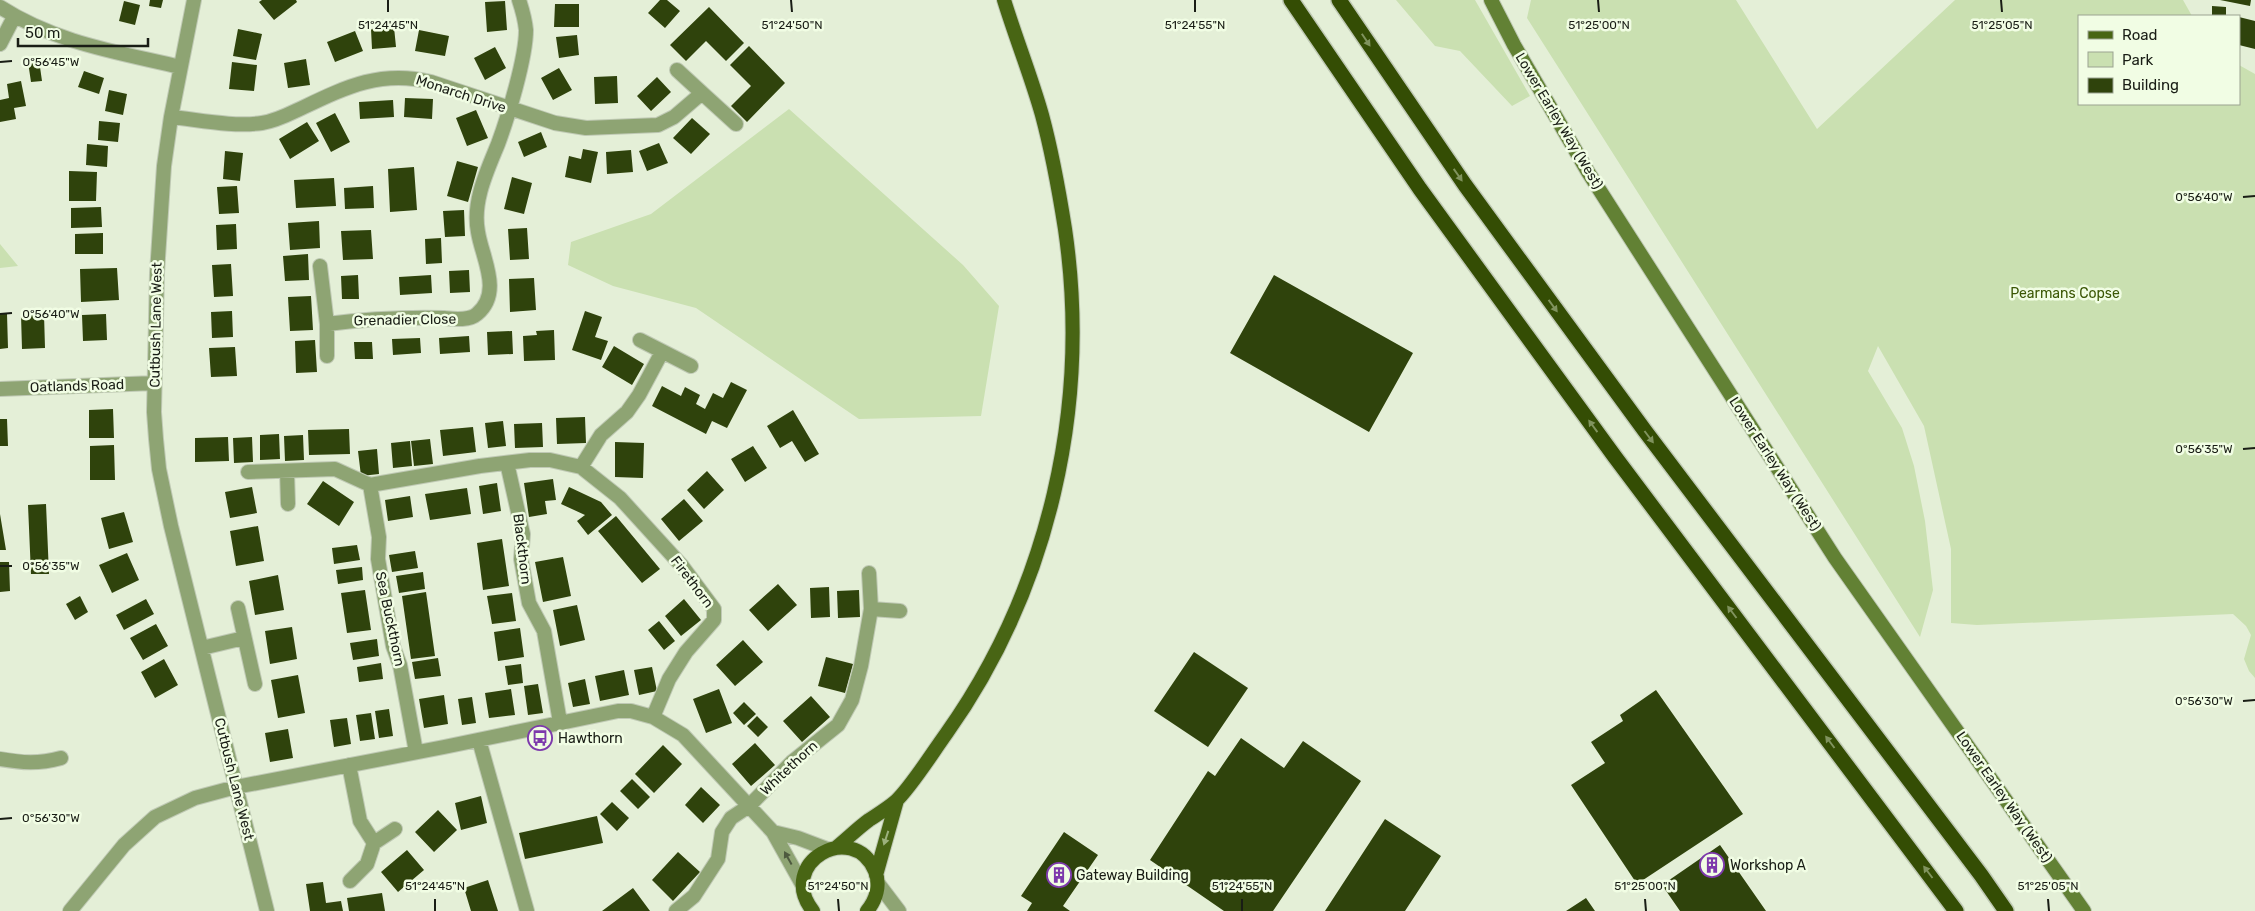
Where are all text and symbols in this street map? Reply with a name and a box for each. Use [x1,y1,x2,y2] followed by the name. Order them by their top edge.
[18,15,148,47] scale bar
[2078,15,2240,105] legend
[358,18,418,32] text: 51°24'45"N
[761,18,823,32] text: 51°24'50"N
[1165,18,1225,32] text: 51°24'55"N
[1568,18,1630,32] text: 51°25'00"N
[1971,18,2033,32] text: 51°25'05"N
[25,24,60,42] text: 50 m
[2122,26,2158,44] text: Road
[1361,34,1371,47] one-way arrow
[1512,50,1606,192] street label: Lower Earley Way (West)
[2122,51,2153,69] text: Park
[23,55,80,69] text: 0°56'45"W
[414,71,508,117] street label: Monarch Drive
[2122,76,2179,94] text: Building
[1453,168,1463,181] one-way arrow
[2175,190,2233,204] text: 0°56'40"W
[146,262,166,388] street label: Cutbush Lane West
[2010,285,2120,302] park label: Pearmans Copse
[1548,299,1559,312] one-way arrow
[22,307,80,321] text: 0°56'40"W
[354,311,457,329] street label: Grenadier Close
[30,376,124,396] street label: Oatlands Road
[1725,394,1825,534] street label: Lower Earley Way (West)
[1587,420,1598,433] one-way arrow
[1644,430,1655,443] one-way arrow
[2175,442,2233,456] text: 0°56'35"W
[509,513,535,585] street label: Blackthorn
[667,553,717,611] street label: Firethorn
[22,559,80,573] text: 0°56'35"W
[372,570,408,668] street label: Sea Buckthorn
[1727,605,1737,619] one-way arrow
[2175,694,2233,708] text: 0°56'30"W
[211,716,258,842] street label: Cutbush Lane West
[527,725,553,751] bus stop icon: Hawthorn
[1952,728,2056,866] street label: Lower Earley Way (West)
[558,730,623,747] place label: Hawthorn
[1825,735,1835,749] one-way arrow
[757,737,821,799] street label: Whitethorn
[22,811,80,825] text: 0°56'30"W
[882,830,889,845] one-way arrow
[784,850,792,865] one-way arrow
[1699,852,1725,878] building icon: Workshop A
[1730,857,1806,874] place label: Workshop A
[1046,862,1072,888] building icon: Gateway Building
[1923,865,1933,879] one-way arrow
[1076,867,1189,884] place label: Gateway Building
[405,879,465,893] text: 51°24'45"N
[807,879,869,893] text: 51°24'50"N
[1212,879,1272,893] text: 51°24'55"N
[1614,879,1676,893] text: 51°25'00"N
[2017,879,2079,893] text: 51°25'05"N

